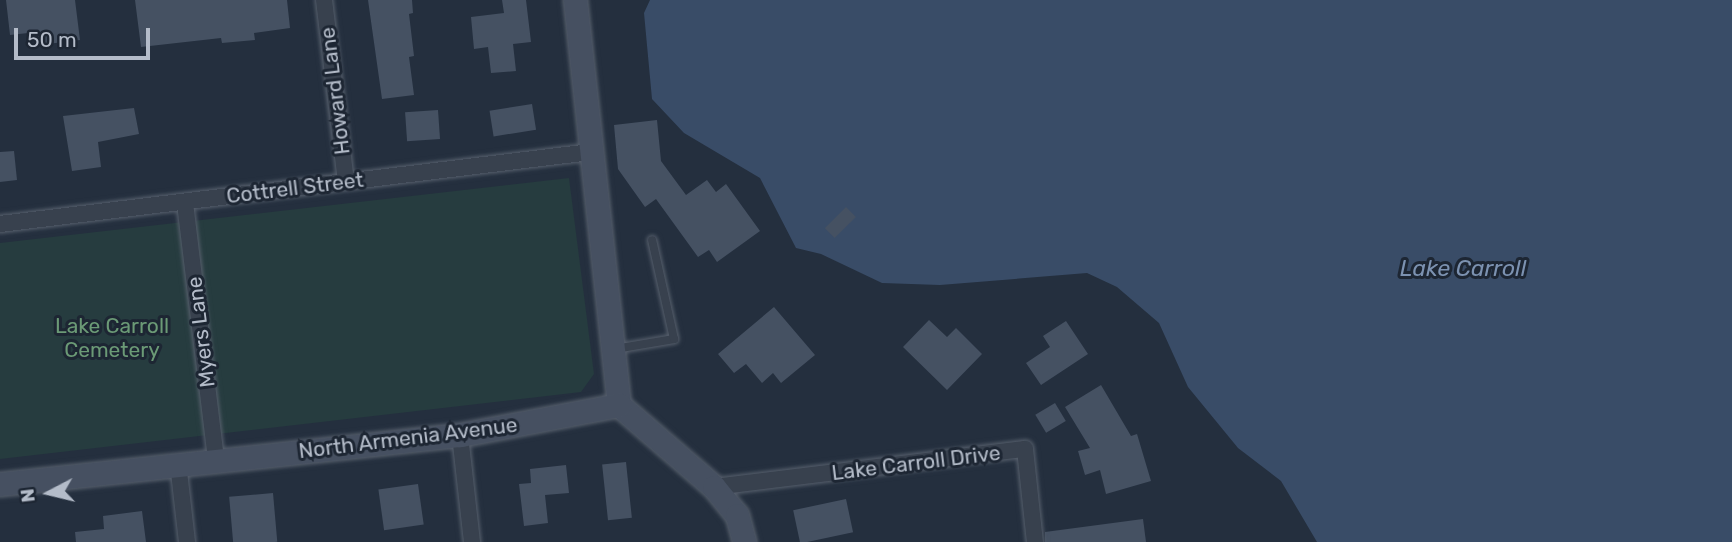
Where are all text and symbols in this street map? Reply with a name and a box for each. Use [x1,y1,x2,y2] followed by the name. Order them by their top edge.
[18,14,154,58] scale bar
[315,26,355,156] street label: Howard Lane
[27,27,77,52] text: 50 m
[225,167,365,209] street label: Cottrell Street
[1400,254,1526,282] water label: Lake Carroll
[182,275,220,389] street label: Myers Lane
[55,313,169,363] park label: Lake Carroll Cemetery
[297,412,519,464] street label: North Armenia Avenue
[830,440,1002,486] street label: Lake Carroll Drive
[14,458,84,528] north arrow
[15,487,40,504] text: N

